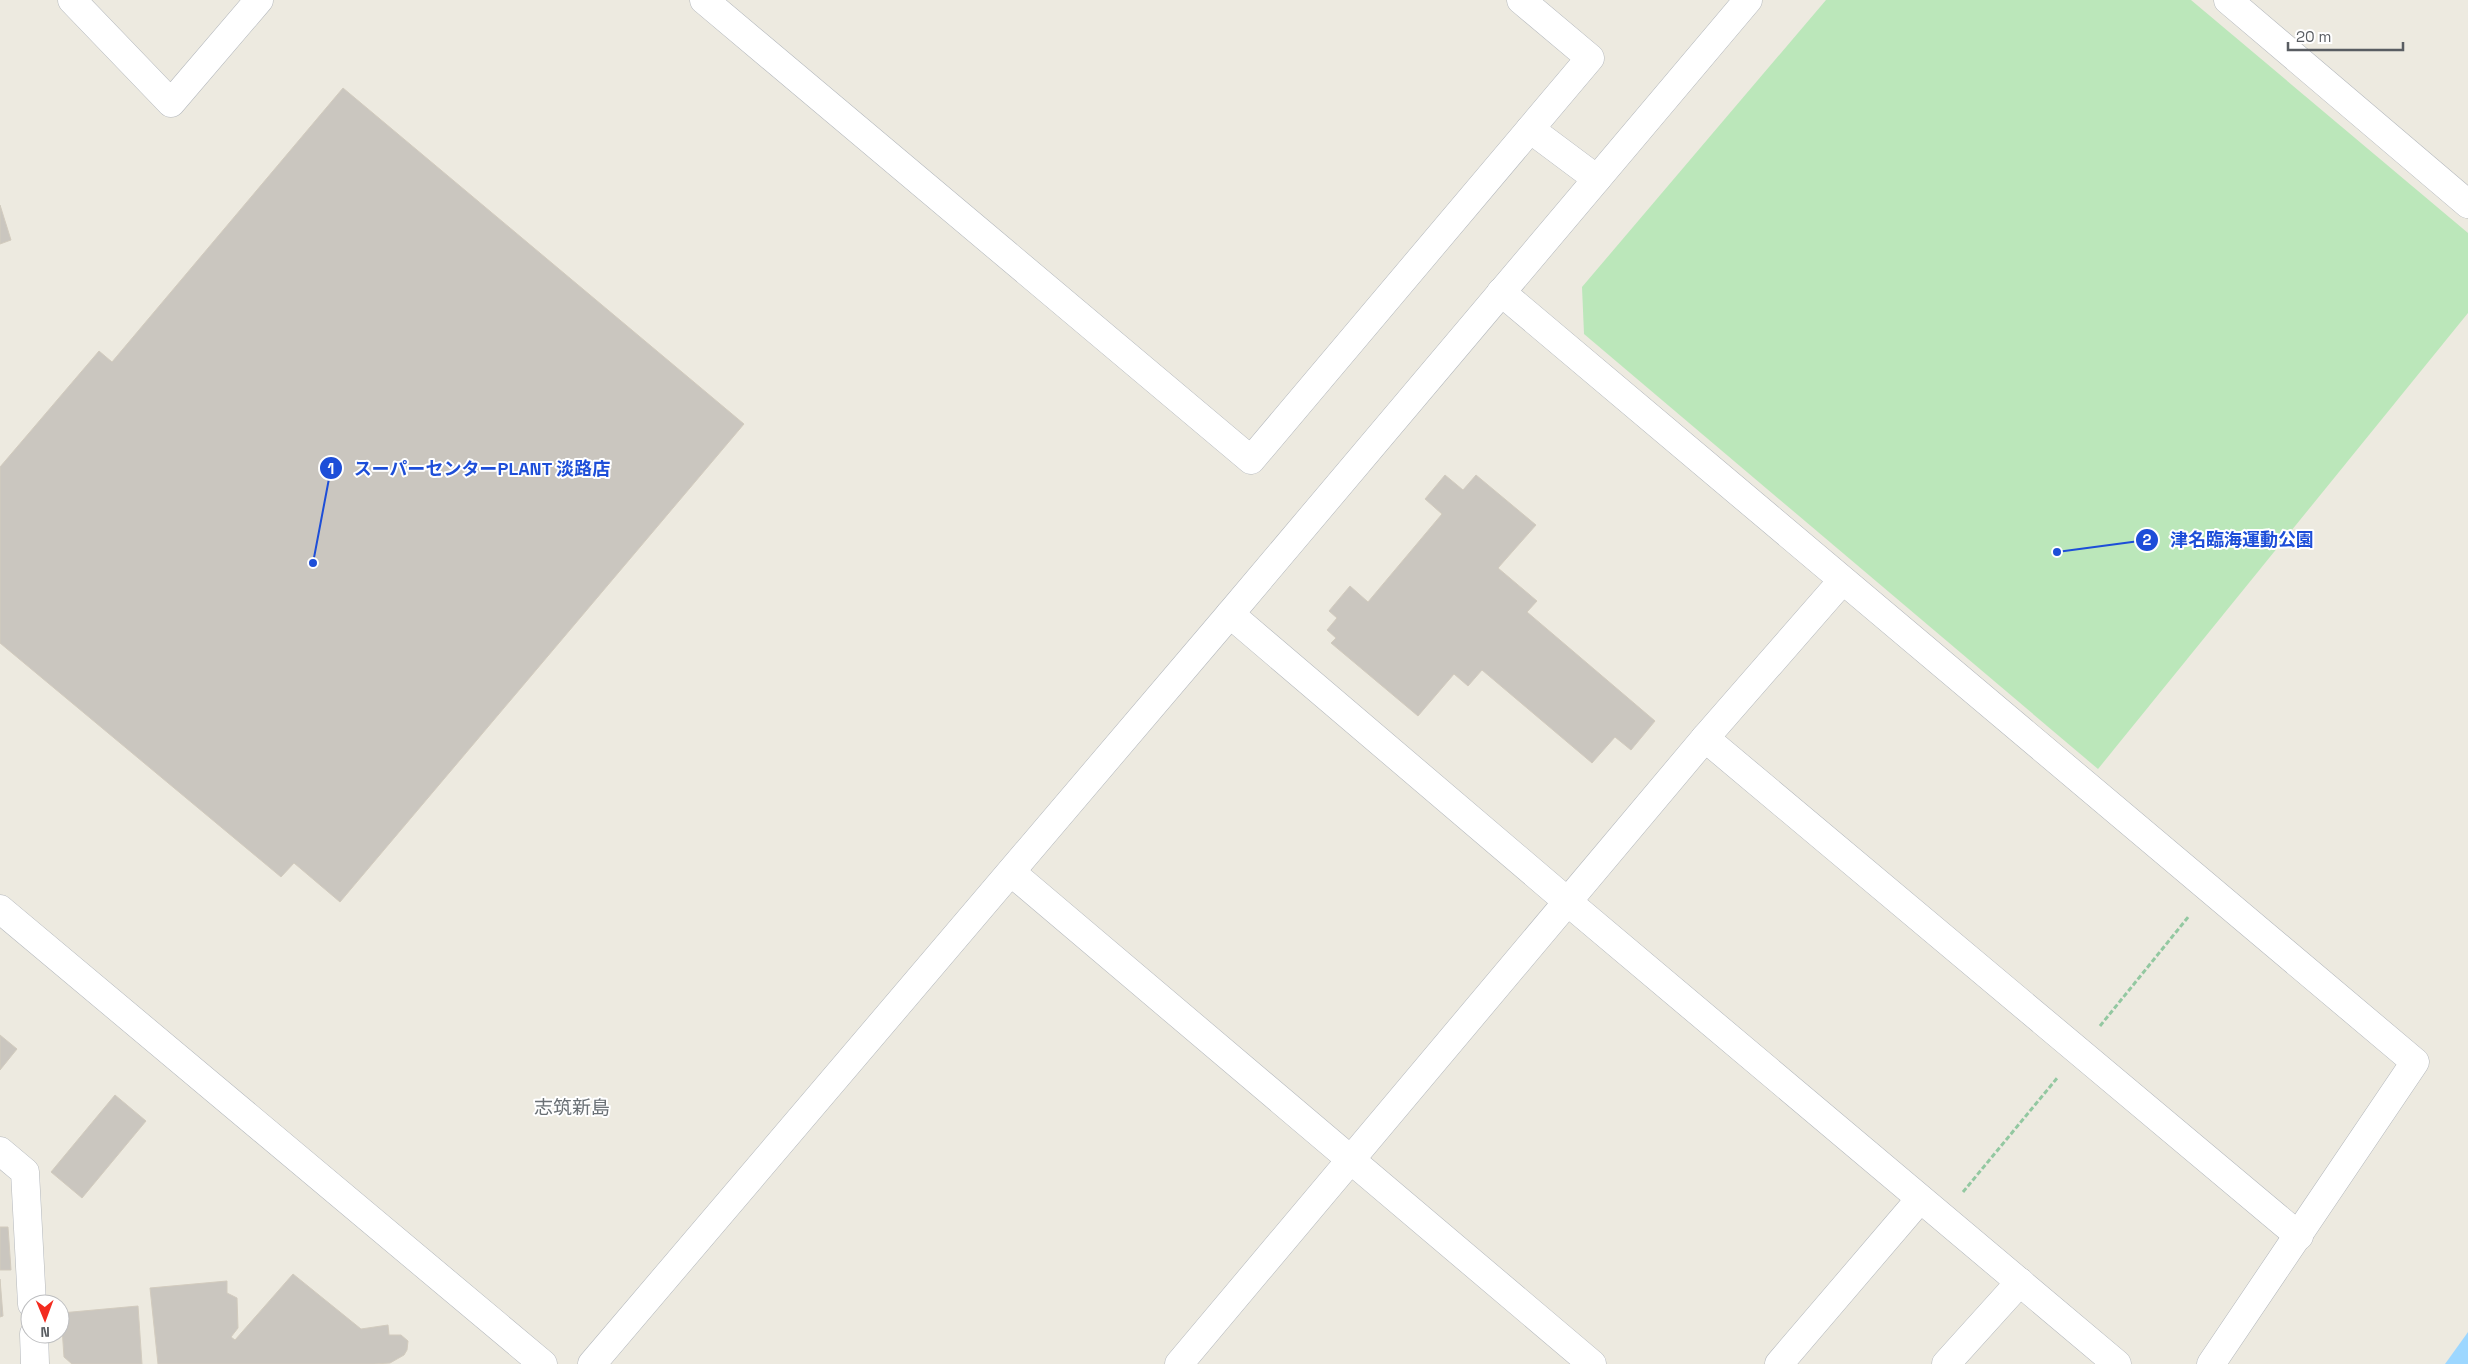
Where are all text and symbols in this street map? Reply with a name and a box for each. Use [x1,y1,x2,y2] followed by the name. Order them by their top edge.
[2288,20,2403,52] scale bar
[2296,27,2331,46] text: 20 m
[318,452,621,485] callout: スーパーセンターPLANT 淡路店
[354,457,610,480] text: スーパーセンターPLANT 淡路店
[328,459,334,478] text: 1
[2135,523,2324,556] callout: 津名臨海運動公園
[2170,528,2314,551] text: 津名臨海運動公園
[2143,530,2152,549] text: 2
[534,1095,610,1120] district label: 志筑新島
[20,1294,70,1344] north arrow
[40,1323,50,1341] text: N

